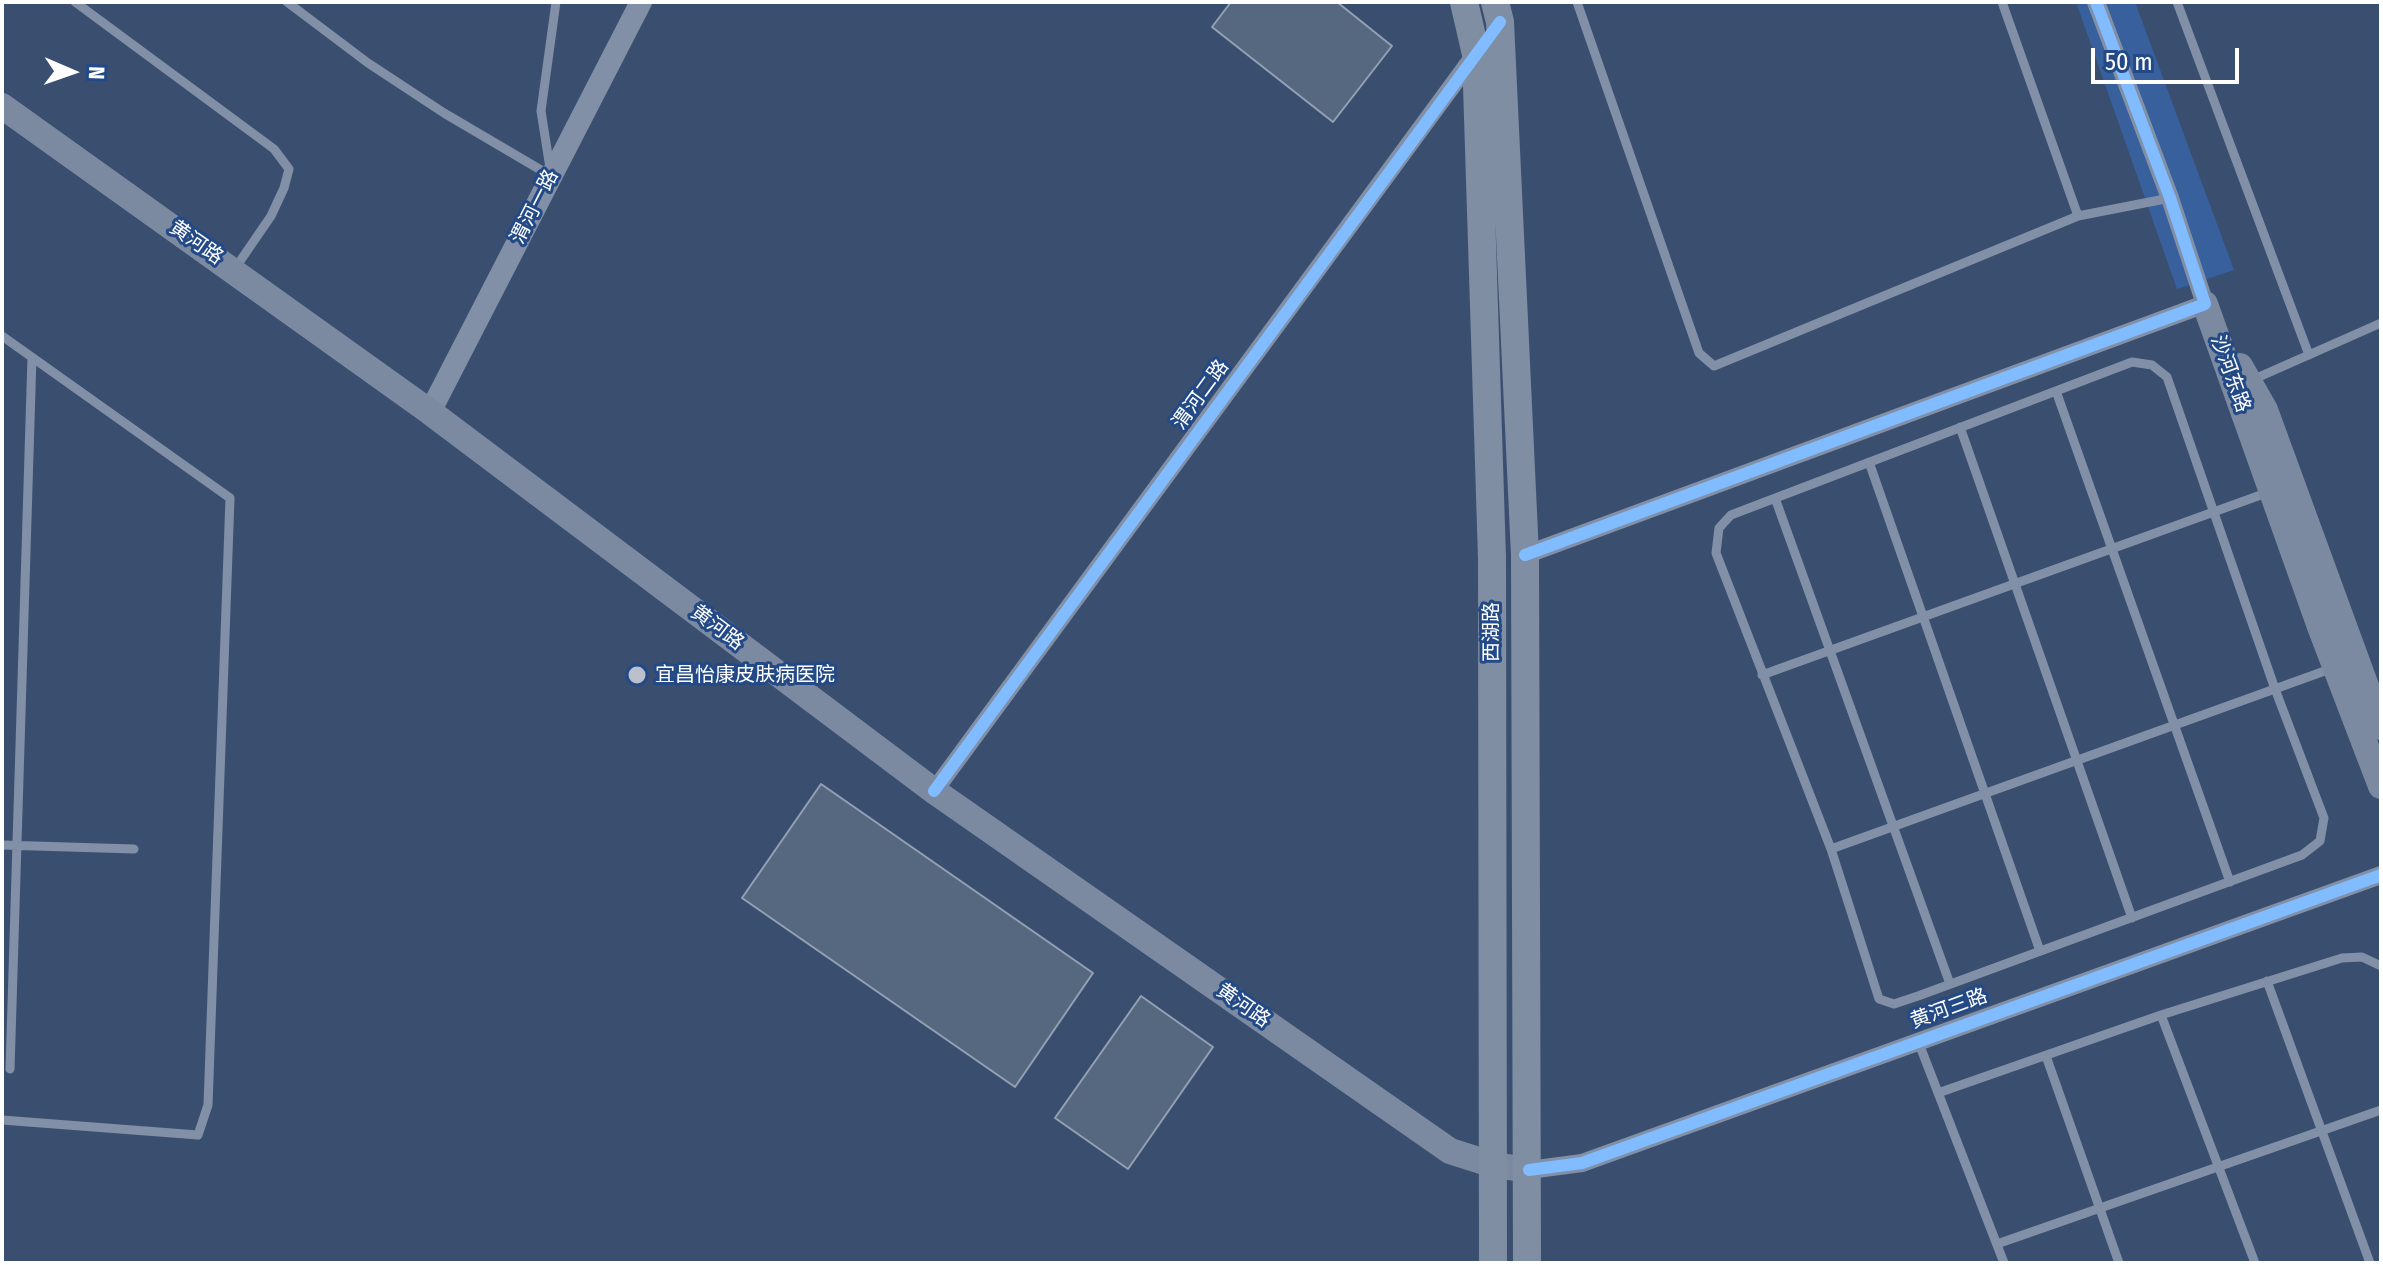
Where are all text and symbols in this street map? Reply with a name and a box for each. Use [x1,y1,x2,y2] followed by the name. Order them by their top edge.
[32,32,112,112] north arrow
[2095,32,2243,82] scale bar
[2105,48,2153,76] text: 50 m
[83,66,110,80] text: N
[506,166,564,248] street label: 渭河一路
[165,216,227,270] street label: 黄河路
[2205,332,2255,416] street label: 沙河东路
[1168,356,1234,434] street label: 渭河二路
[686,600,748,656] street label: 黄河路
[1480,602,1504,662] street label: 西湖路
[655,663,835,687] place label: 宜昌怡康皮肤病医院
[626,664,648,686] marker: 宜昌怡康皮肤病医院
[1212,979,1274,1033] street label: 黄河路
[1907,984,1991,1034] street label: 黄河三路

